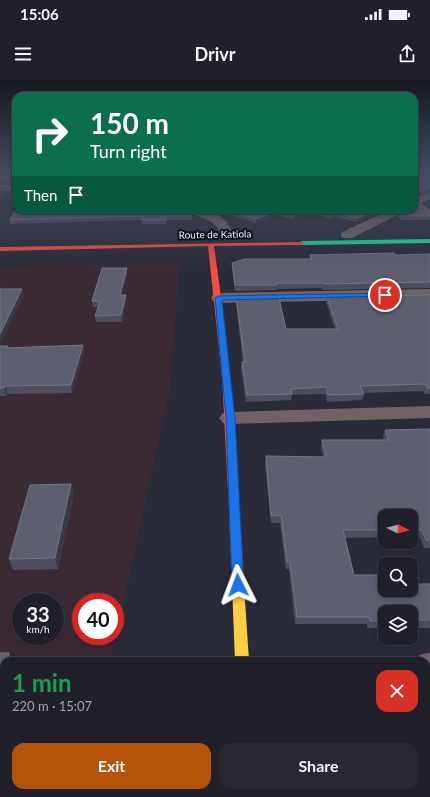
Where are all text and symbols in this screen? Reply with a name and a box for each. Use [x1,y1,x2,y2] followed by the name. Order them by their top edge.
[20,5,59,23] text: 15:06
[12,43,34,65] icon: menu
[194,43,236,65] text: Drivr
[396,43,418,65] icon: share
[90,106,169,140] text: 150 m
[24,108,76,160] icon: right
[90,140,167,162] text: Turn right
[65,184,87,206] icon: arrive
[24,186,57,204] text: Then
[179,227,251,241] street label: Route de Katiola
[368,278,402,312] pin
[374,284,396,306] icon: arrive
[378,509,418,549] north arrow
[378,509,418,645] map controls
[378,557,418,597] button: search
[217,564,259,606] position arrow
[72,593,124,645] speed limit sign: 40
[26,602,50,626] text: 33
[378,605,418,645] button: layers
[26,623,50,635] text: km/h
[12,668,72,697] text: 1 min
[376,670,418,712] button: close
[12,698,92,714] text: 220 m · 15:07
[12,743,211,789] button: Exit
[219,743,418,789] button: Share

